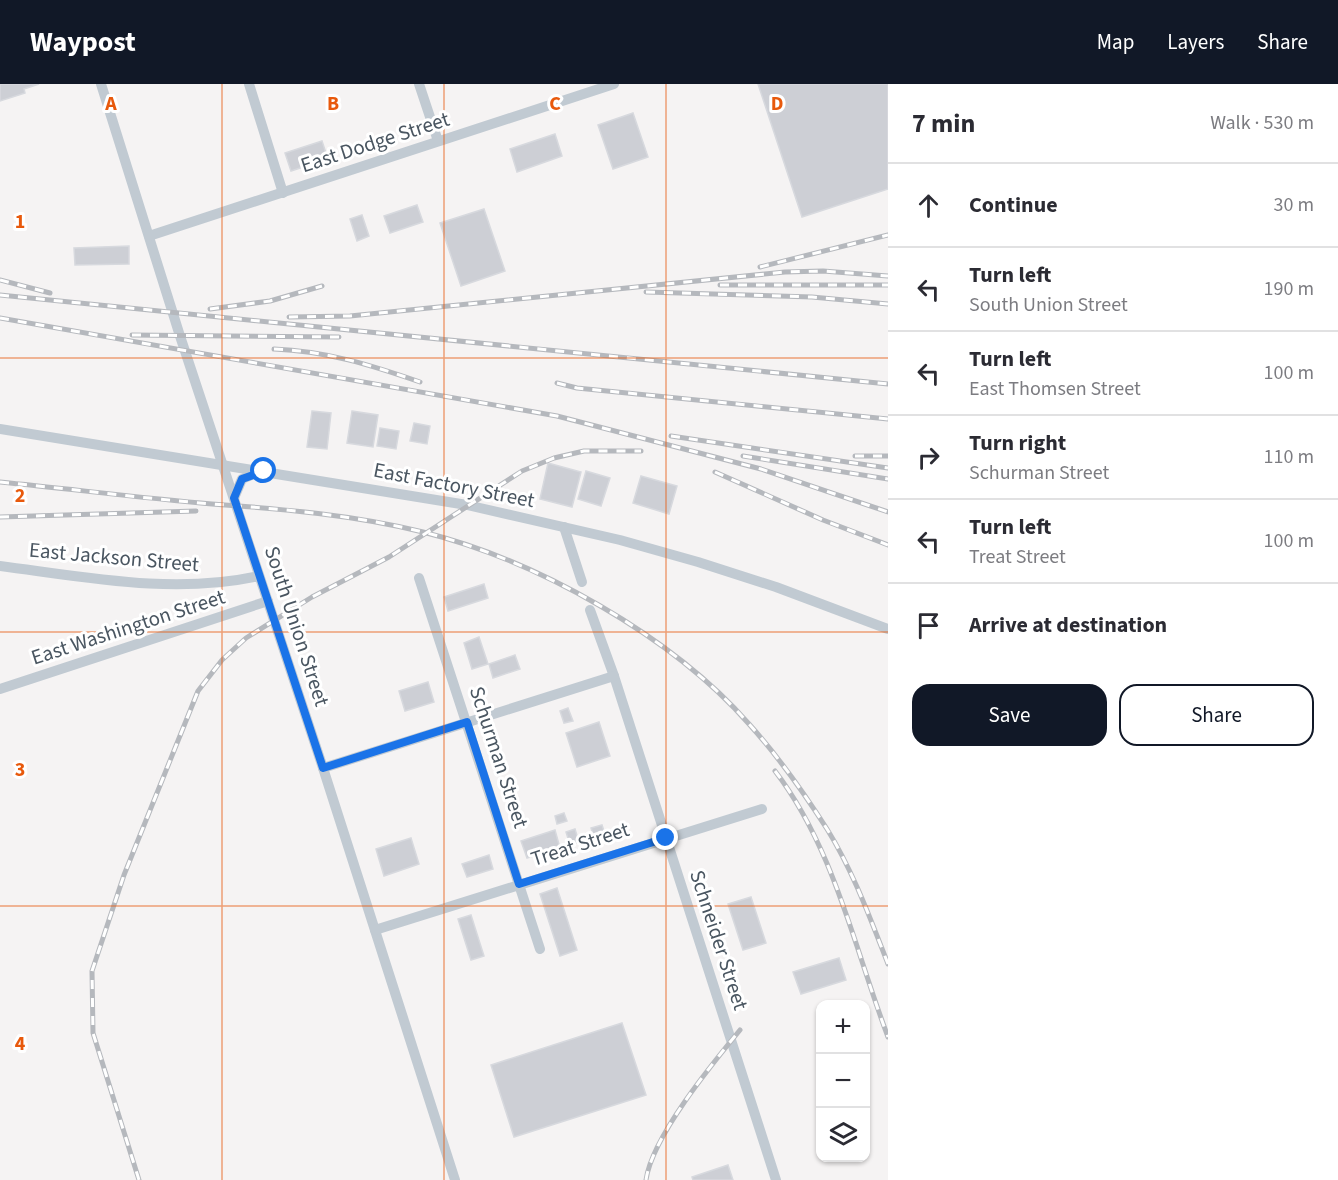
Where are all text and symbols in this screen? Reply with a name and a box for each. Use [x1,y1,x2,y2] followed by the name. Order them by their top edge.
[30,22,136,62] text: Waypost
[1097,27,1134,57] text: Map
[1167,27,1224,57] text: Layers
[1257,27,1308,57] text: Share
[104,90,117,118] text: A
[327,90,339,118] text: B
[549,90,561,118] text: C
[771,90,783,118] text: D
[297,104,453,180] street label: East Dodge Street
[912,105,975,142] text: 7 min
[1210,109,1314,137] text: Walk · 530 m
[912,189,945,222] icon: ahead
[969,189,1058,221] text: Continue
[1274,191,1314,219] text: 30 m
[15,208,25,236] text: 1
[969,259,1051,291] text: Turn left
[912,273,945,306] icon: left
[1264,275,1314,303] text: 190 m
[969,291,1128,319] text: South Union Street
[969,343,1051,375] text: Turn left
[912,357,945,390] icon: left
[1264,359,1314,387] text: 100 m
[969,375,1141,403] text: East Thomsen Street
[969,427,1066,459] text: Turn right
[912,441,945,474] icon: right
[1264,443,1314,471] text: 110 m
[371,455,537,515] street label: East Factory Street
[250,457,276,483] route start
[969,459,1109,487] text: Schurman Street
[15,482,25,510] text: 2
[969,511,1051,543] text: Turn left
[912,525,945,558] icon: left
[1264,527,1314,555] text: 100 m
[28,535,200,579] street label: East Jackson Street
[257,542,337,710] street label: South Union Street
[969,543,1066,571] text: Treat Street
[27,582,229,672] street label: East Washington Street
[912,609,945,642] icon: arrive
[969,609,1167,641] text: Arrive at destination
[462,682,536,832] street label: Schurman Street
[912,684,1107,746] button: Save
[1119,684,1314,746] button: Share
[15,756,25,784] text: 3
[527,814,633,874] street label: Treat Street
[652,824,678,850] route end
[682,866,756,1014] street label: Schneider Street
[816,1000,870,1162] map controls
[816,1000,870,1054] button: +
[15,1030,26,1058] text: 4
[816,1054,870,1108] button: −
[816,1108,870,1162] button: layers

